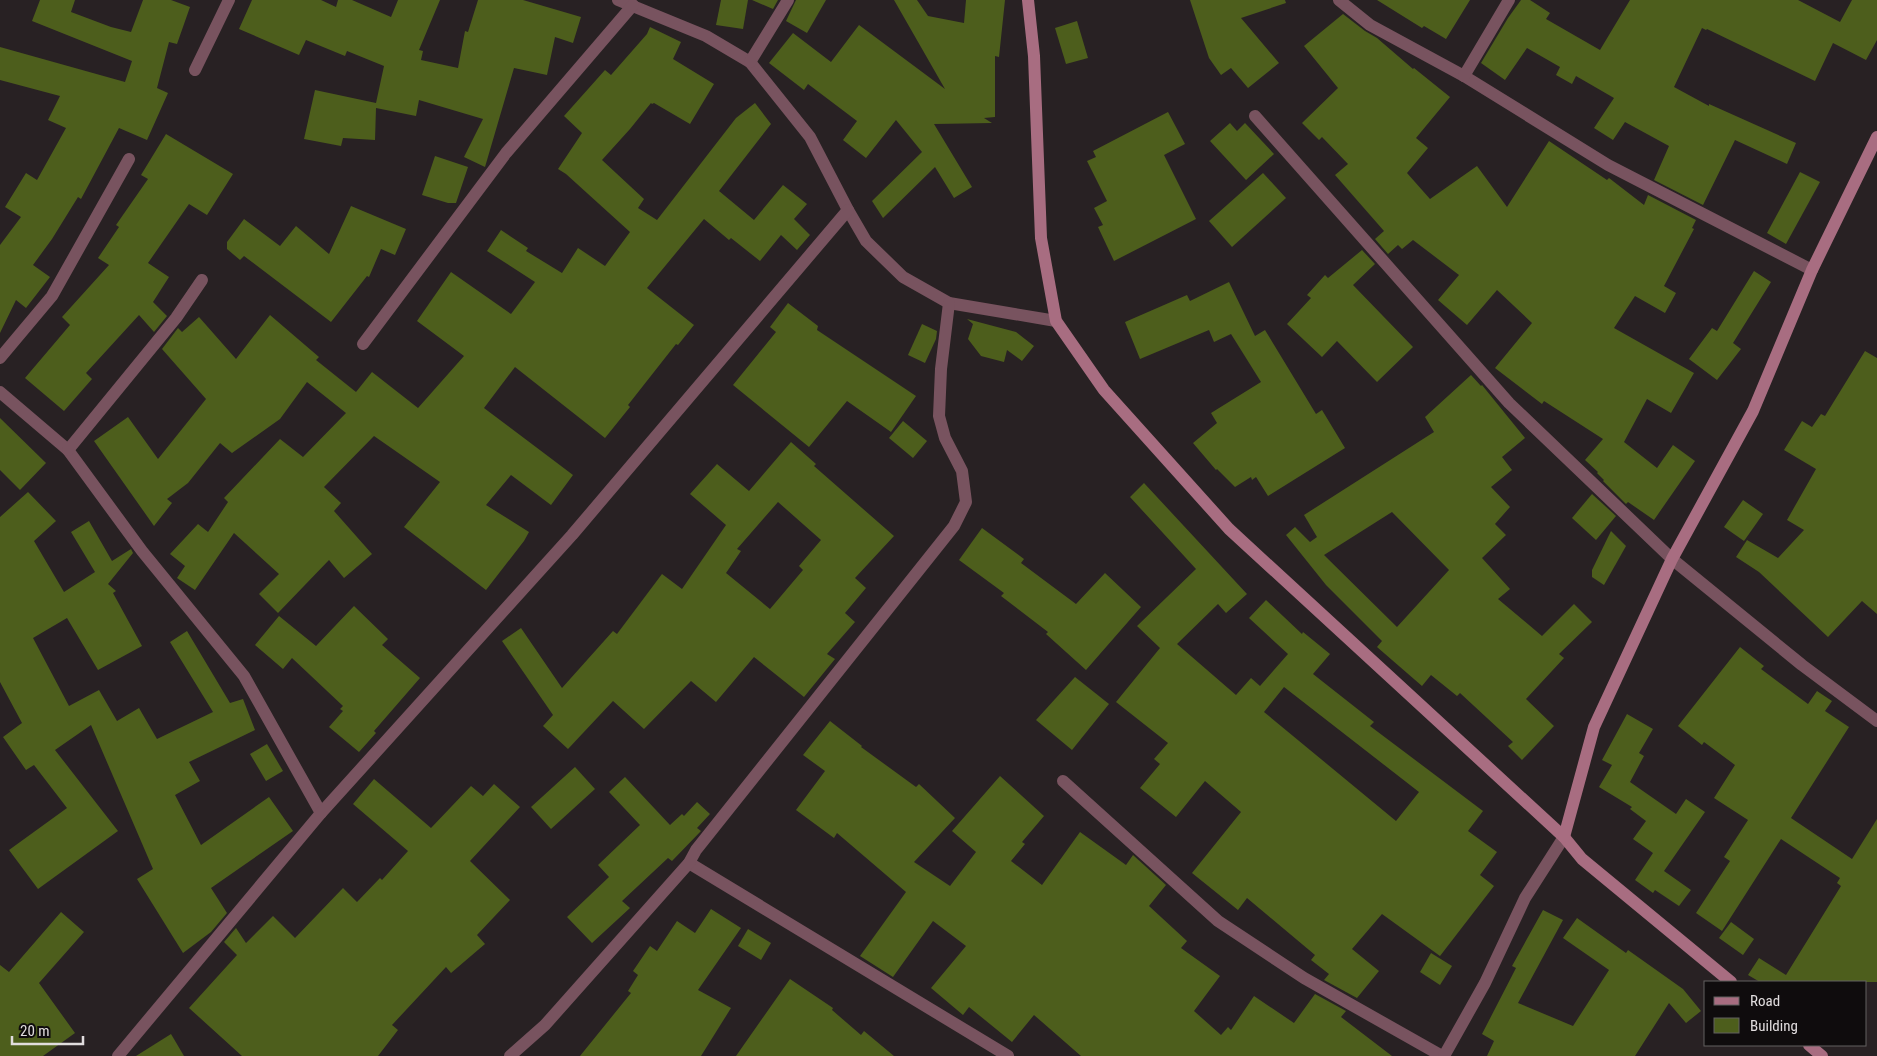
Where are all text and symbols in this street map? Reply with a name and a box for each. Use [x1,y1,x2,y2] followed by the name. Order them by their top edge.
[1704,981,1867,1046] legend
[1750,992,1780,1010] text: Road
[12,1014,84,1046] scale bar
[1750,1017,1798,1035] text: Building
[20,1022,50,1040] text: 20 m

